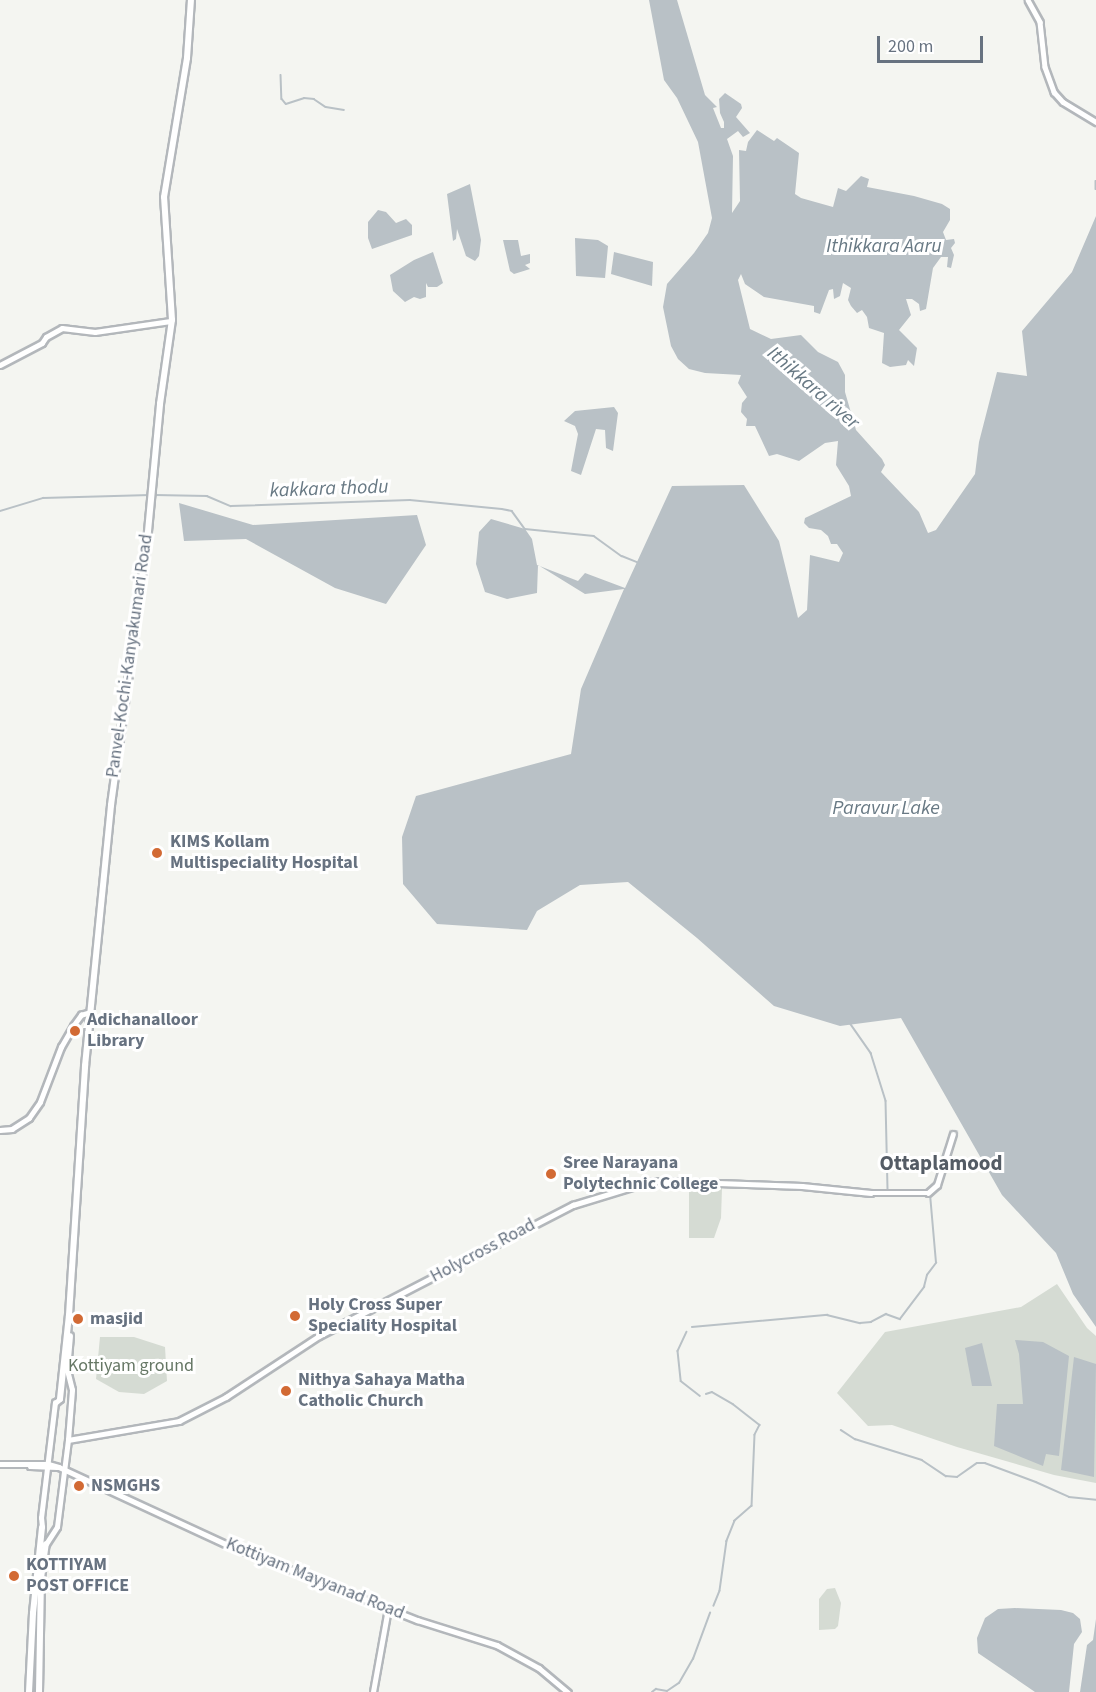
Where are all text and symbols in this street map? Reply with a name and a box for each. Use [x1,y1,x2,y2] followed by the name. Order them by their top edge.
[880,24,986,62] scale bar
[888,34,933,59] text: 200 m
[826,234,942,258] water label: Ithikkara Aaru
[762,341,864,435] water label: Ithikkara river
[269,475,389,503] water label: kakkara thodu
[102,533,158,779] street label: Panvel-Kochi-Kanyakumari Road
[832,796,940,820] water label: Paravur Lake
[170,832,358,874] place label: KIMS Kollam Multispeciality Hospital
[148,844,166,862] marker: KIMS Kollam Multispeciality Hospital
[87,1010,198,1052] place label: Adichanalloor Library
[68,1024,82,1038] marker: Adichanalloor Library
[879,1150,1003,1176] district label: Ottaplamood
[563,1153,718,1196] place label: Sree Narayana Polytechnic College
[544,1167,558,1181] marker: Sree Narayana Polytechnic College
[427,1214,539,1288] street label: Holycross Road
[308,1295,457,1338] place label: Holy Cross Super Speciality Hospital
[286,1307,304,1325] marker: Holy Cross Super Speciality Hospital
[90,1308,143,1330] place label: masjid
[71,1312,85,1326] marker: masjid
[68,1355,194,1377] park label: Kottiyam ground
[298,1370,465,1412] place label: Nithya Sahaya Matha Catholic Church
[279,1384,293,1398] marker: Nithya Sahaya Matha Catholic Church
[91,1475,160,1497] place label: NSMGHS
[72,1479,86,1493] marker: NSMGHS
[223,1533,407,1625] street label: Kottiyam Mayyanad Road
[26,1555,129,1598] place label: KOTTIYAM POST OFFICE
[7,1569,21,1583] marker: KOTTIYAM POST OFFICE

